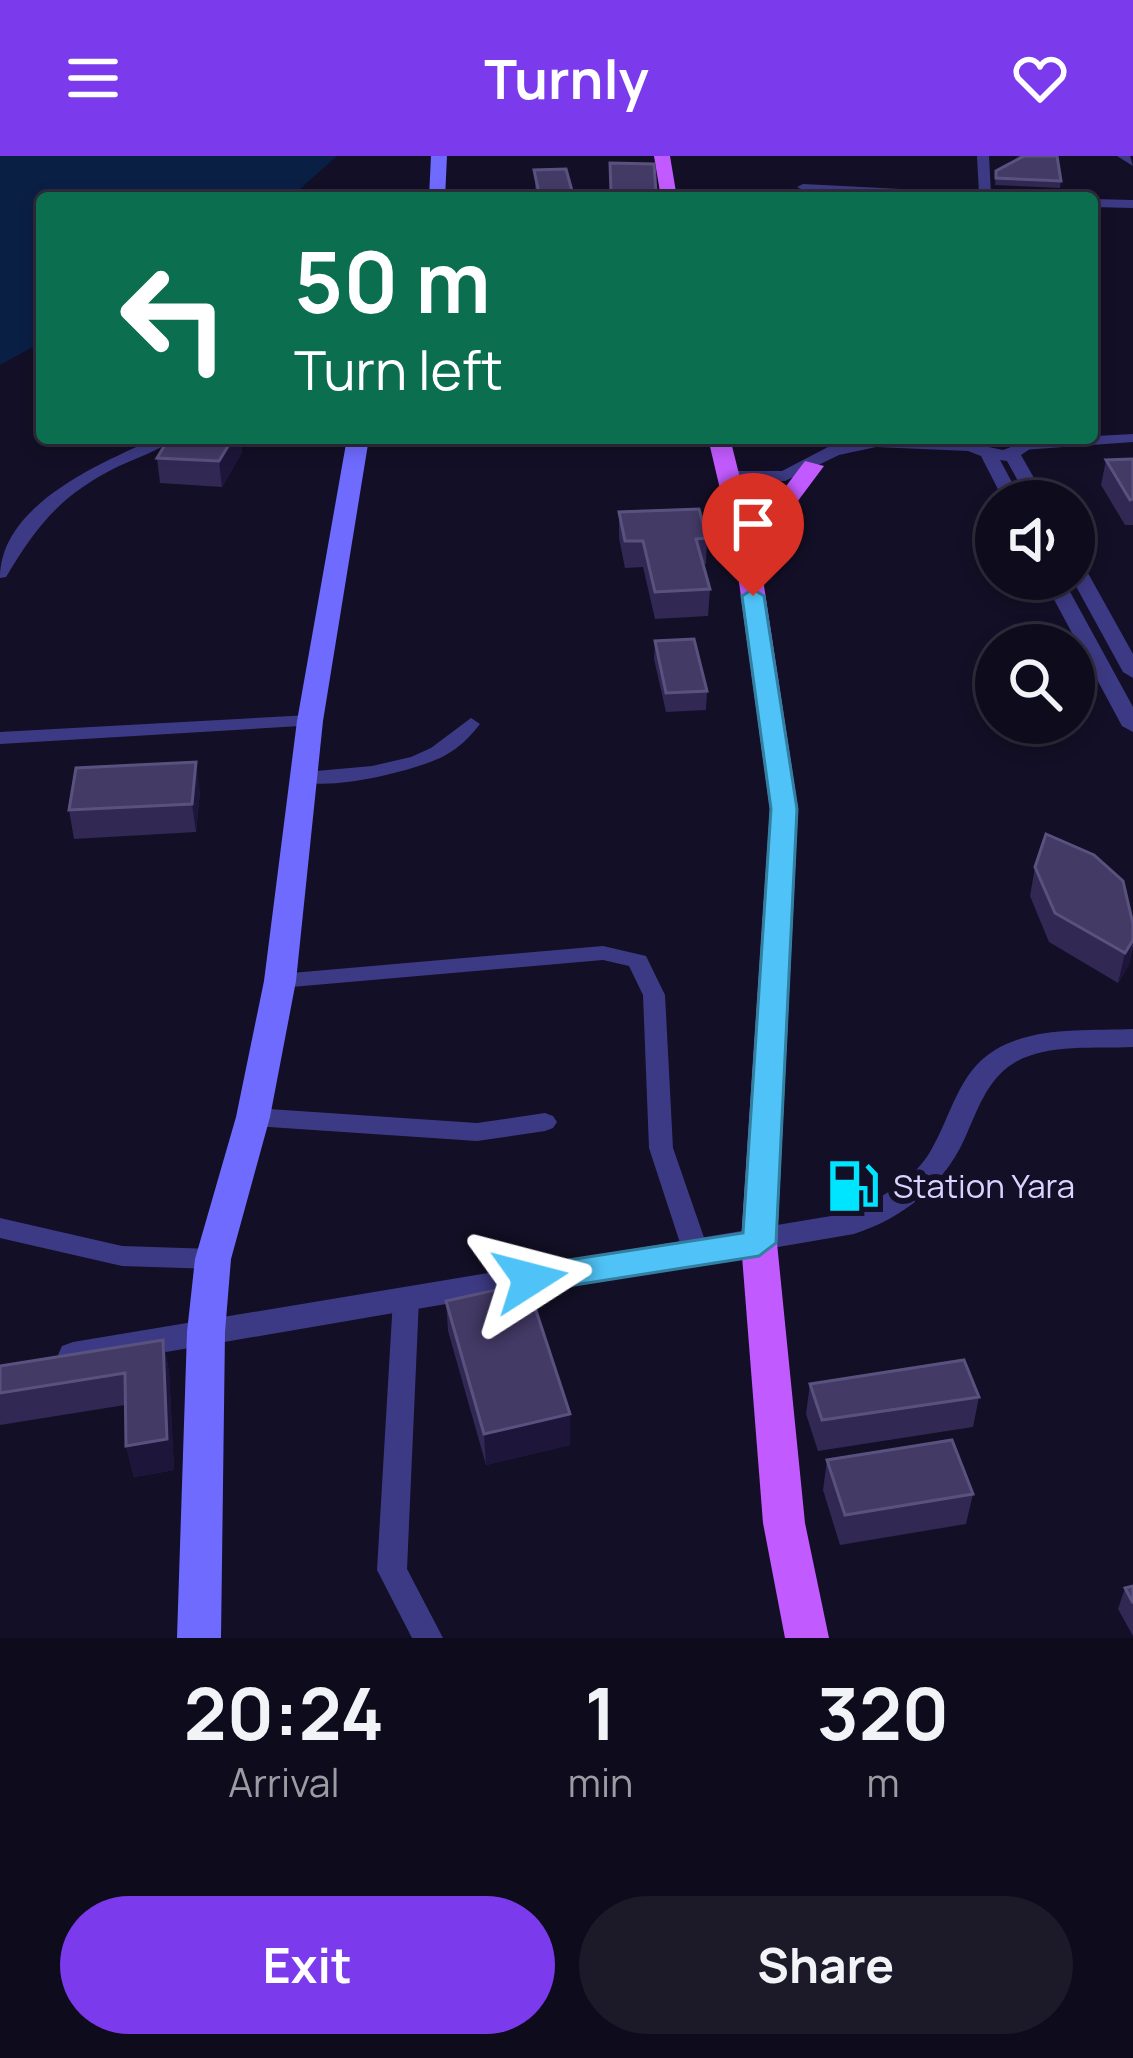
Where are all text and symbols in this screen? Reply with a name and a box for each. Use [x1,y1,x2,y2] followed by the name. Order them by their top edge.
[484,41,649,115] text: Turnly
[60,45,126,111] icon: menu
[1007,45,1073,111] icon: heart
[294,223,491,338] text: 50 m
[96,240,252,396] icon: left
[294,332,503,406] text: Turn left
[702,473,804,596] pin
[975,480,1095,744] map controls
[975,480,1095,600] button: sound
[720,491,786,557] icon: arrive
[975,624,1095,744] button: search
[824,1157,882,1215] fuel station icon: Station Yara
[893,1163,1075,1208] place label: Station Yara
[467,1216,593,1342] position arrow
[184,1663,384,1762] text: 20:24
[585,1663,616,1762] text: 1
[817,1663,949,1762] text: 320
[228,1755,340,1809] text: Arrival
[568,1755,633,1809] text: min
[867,1755,900,1809] text: m
[60,1896,555,2034] button: Exit
[579,1896,1073,2034] button: Share

